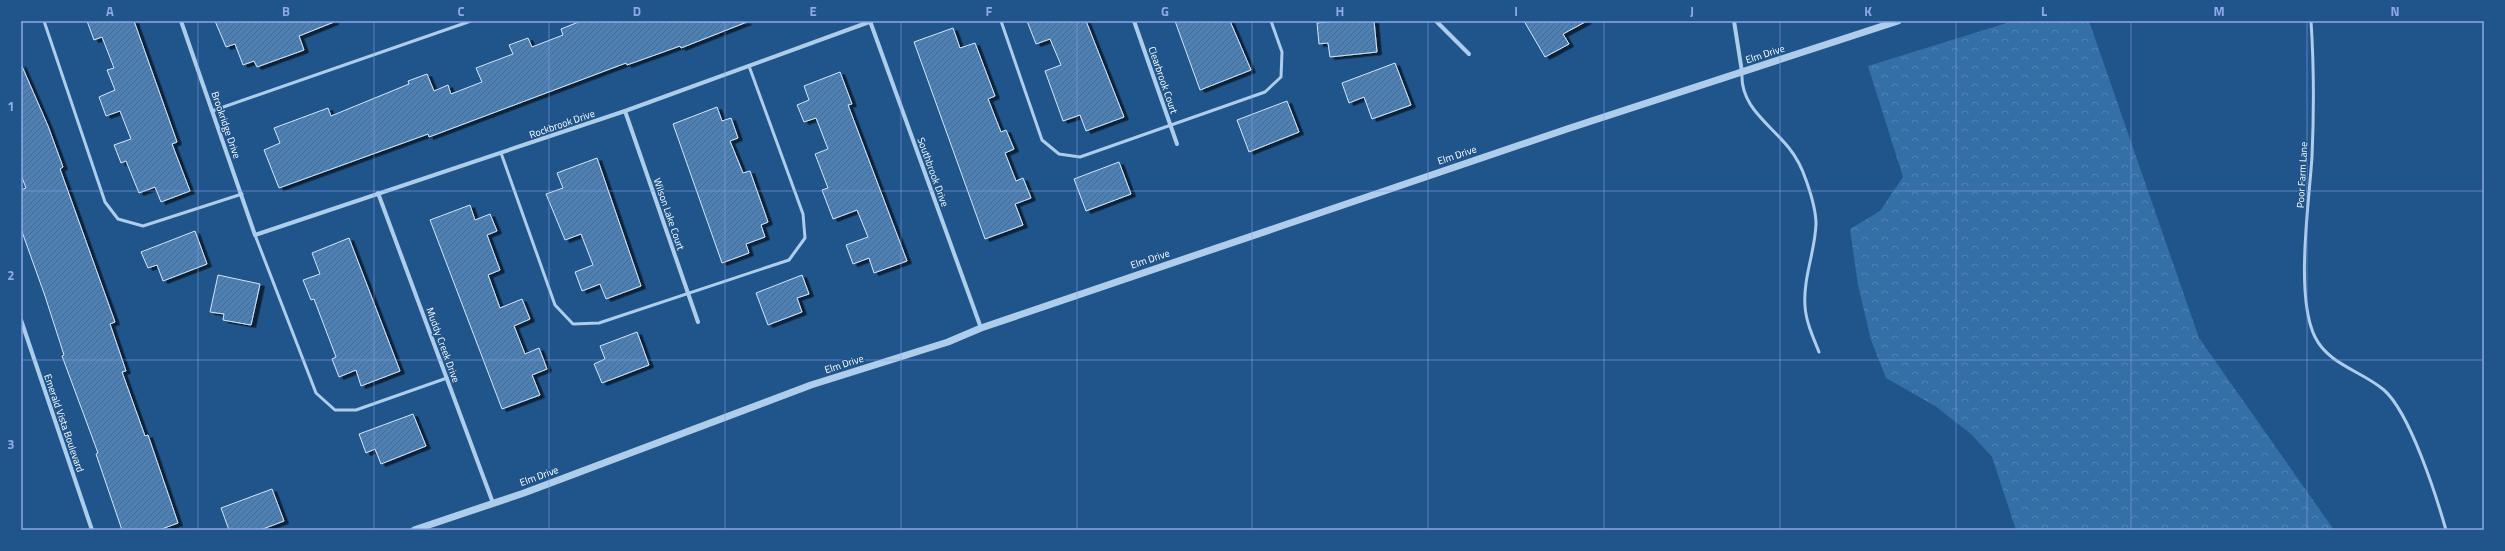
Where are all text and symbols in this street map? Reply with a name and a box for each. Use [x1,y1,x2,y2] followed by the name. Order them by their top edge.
[106,1,114,21] text: A
[282,1,290,21] text: B
[457,1,465,21] text: C
[633,1,641,21] text: D
[809,1,817,21] text: E
[986,1,993,21] text: F
[1161,1,1169,21] text: G
[1336,1,1344,21] text: H
[1514,1,1518,21] text: I
[1690,1,1694,21] text: J
[1864,1,1872,21] text: K
[2041,1,2047,21] text: L
[2213,1,2225,21] text: M
[2390,1,2400,21] text: N
[1744,41,1786,67] street label: Elm Drive
[1144,44,1182,116] street label: Clearbrook Court
[208,89,244,161] street label: Brookridge Drive
[7,96,15,116] text: 1
[527,106,597,142] street label: Rockbrook Drive
[913,135,953,209] street label: Southbrook Drive
[1436,141,1478,169] street label: Elm Drive
[2293,142,2311,208] street label: Poor Farm Lane
[650,176,689,253] street label: Wilson Lake Court
[1129,245,1171,273] street label: Elm Drive
[7,265,15,285] text: 2
[422,305,464,385] street label: Muddy Creek Drive
[823,351,865,377] street label: Elm Drive
[40,372,88,474] street label: Emerald Vista Boulevard
[7,434,15,454] text: 3
[518,462,560,490] street label: Elm Drive

